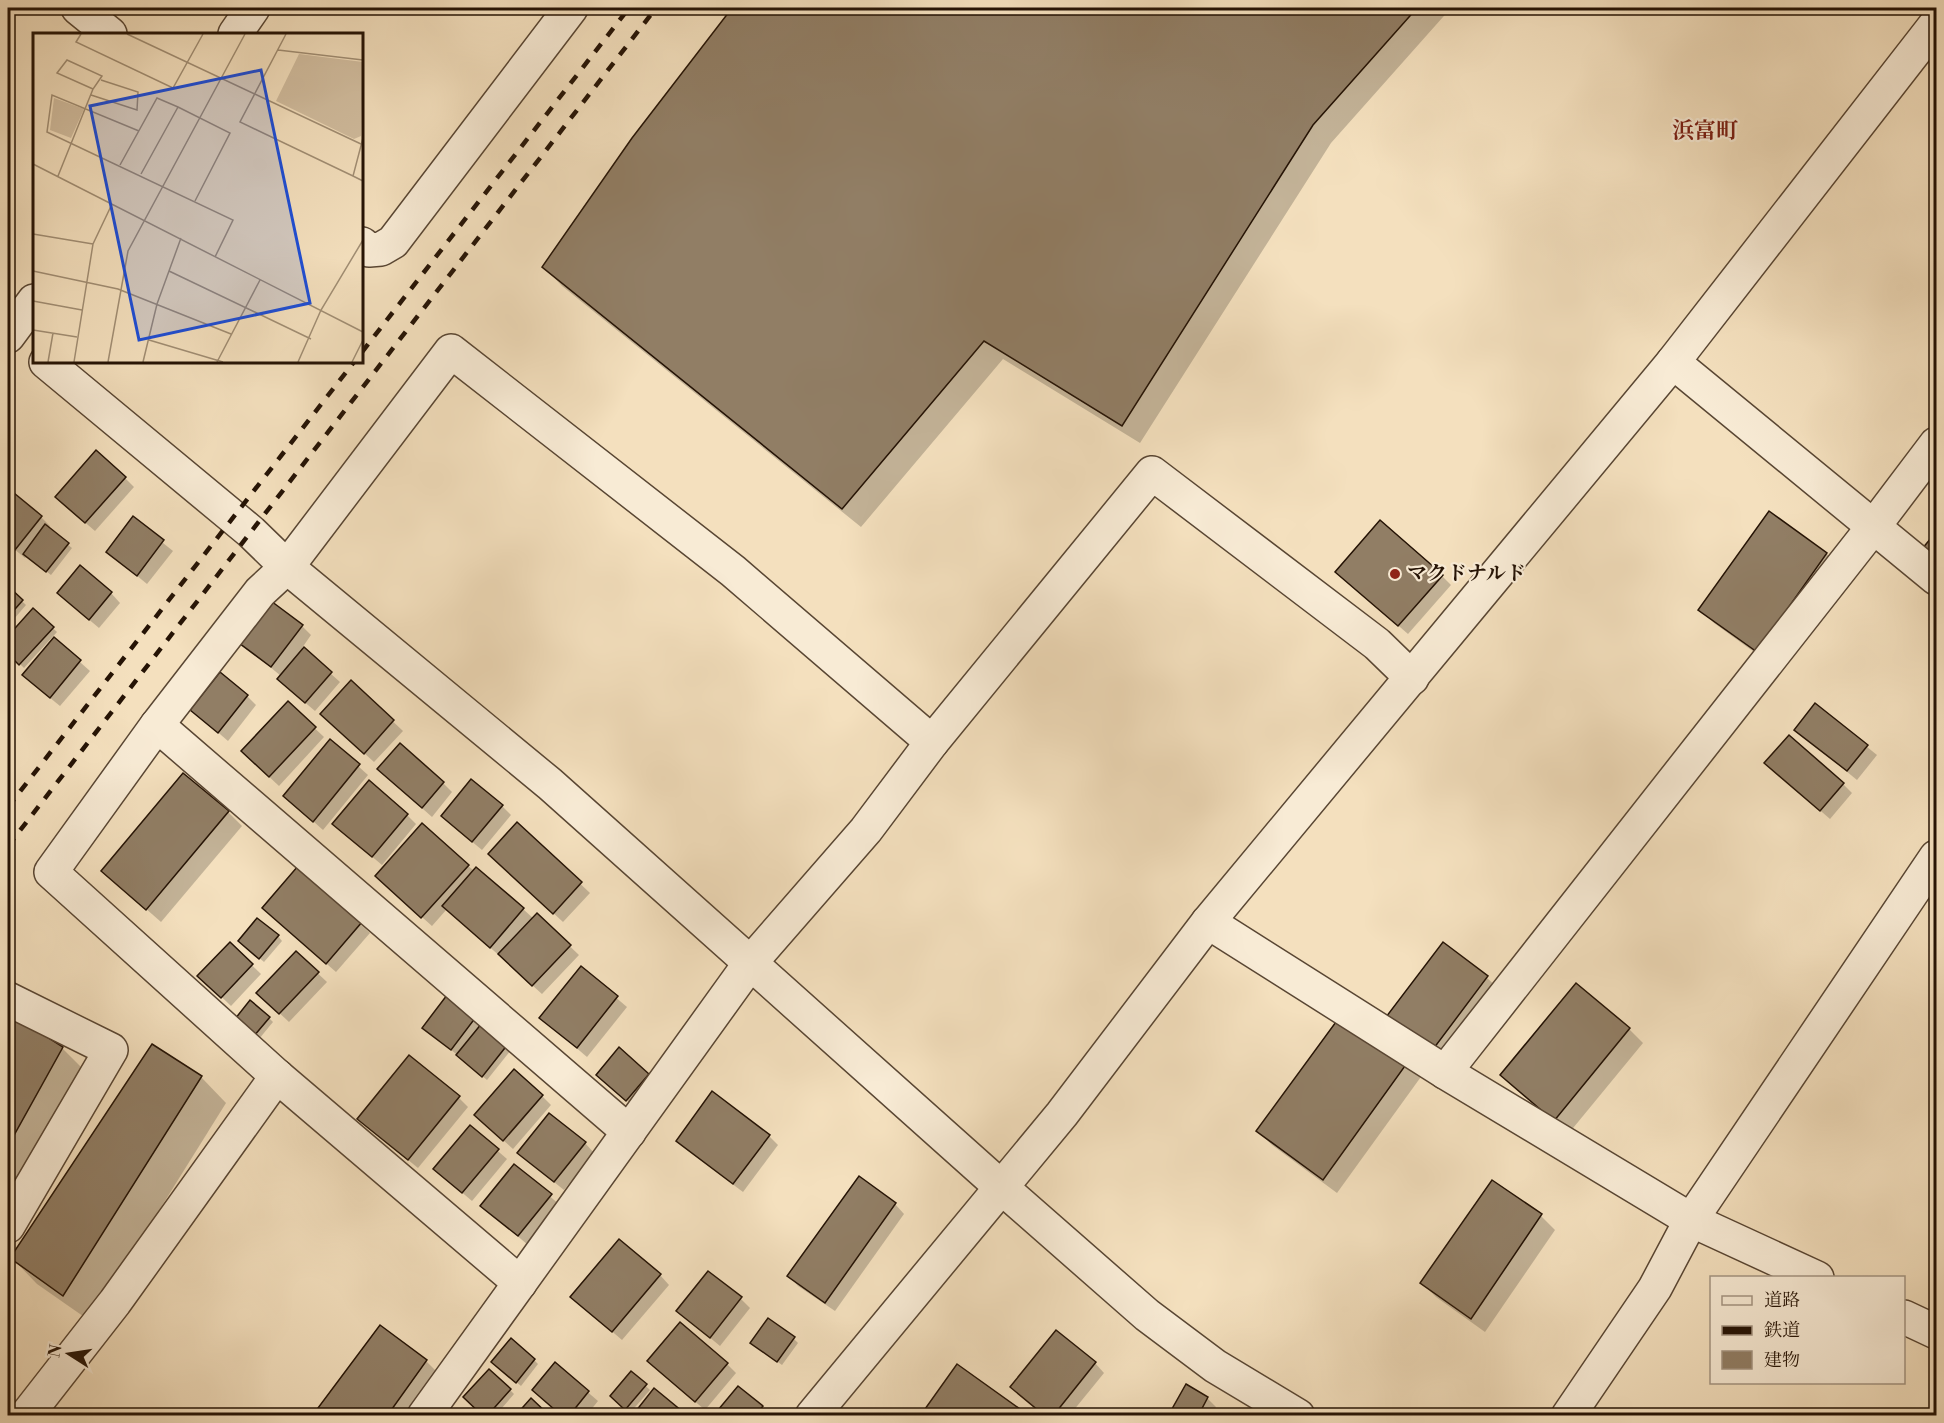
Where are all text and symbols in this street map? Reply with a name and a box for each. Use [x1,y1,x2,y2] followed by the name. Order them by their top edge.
[33,33,363,363] inset map
[1672,118,1738,145] district label: 浜富町
[1407,562,1526,587] place label: マクドナルド
[1388,567,1402,581] marker: マクドナルド
[1710,1276,1905,1384] legend
[1764,1289,1800,1312] text: 道路
[1764,1319,1800,1342] text: 鉄道
[39,1324,99,1384] north arrow
[44,1342,66,1359] text: N
[1764,1349,1800,1372] text: 建物

